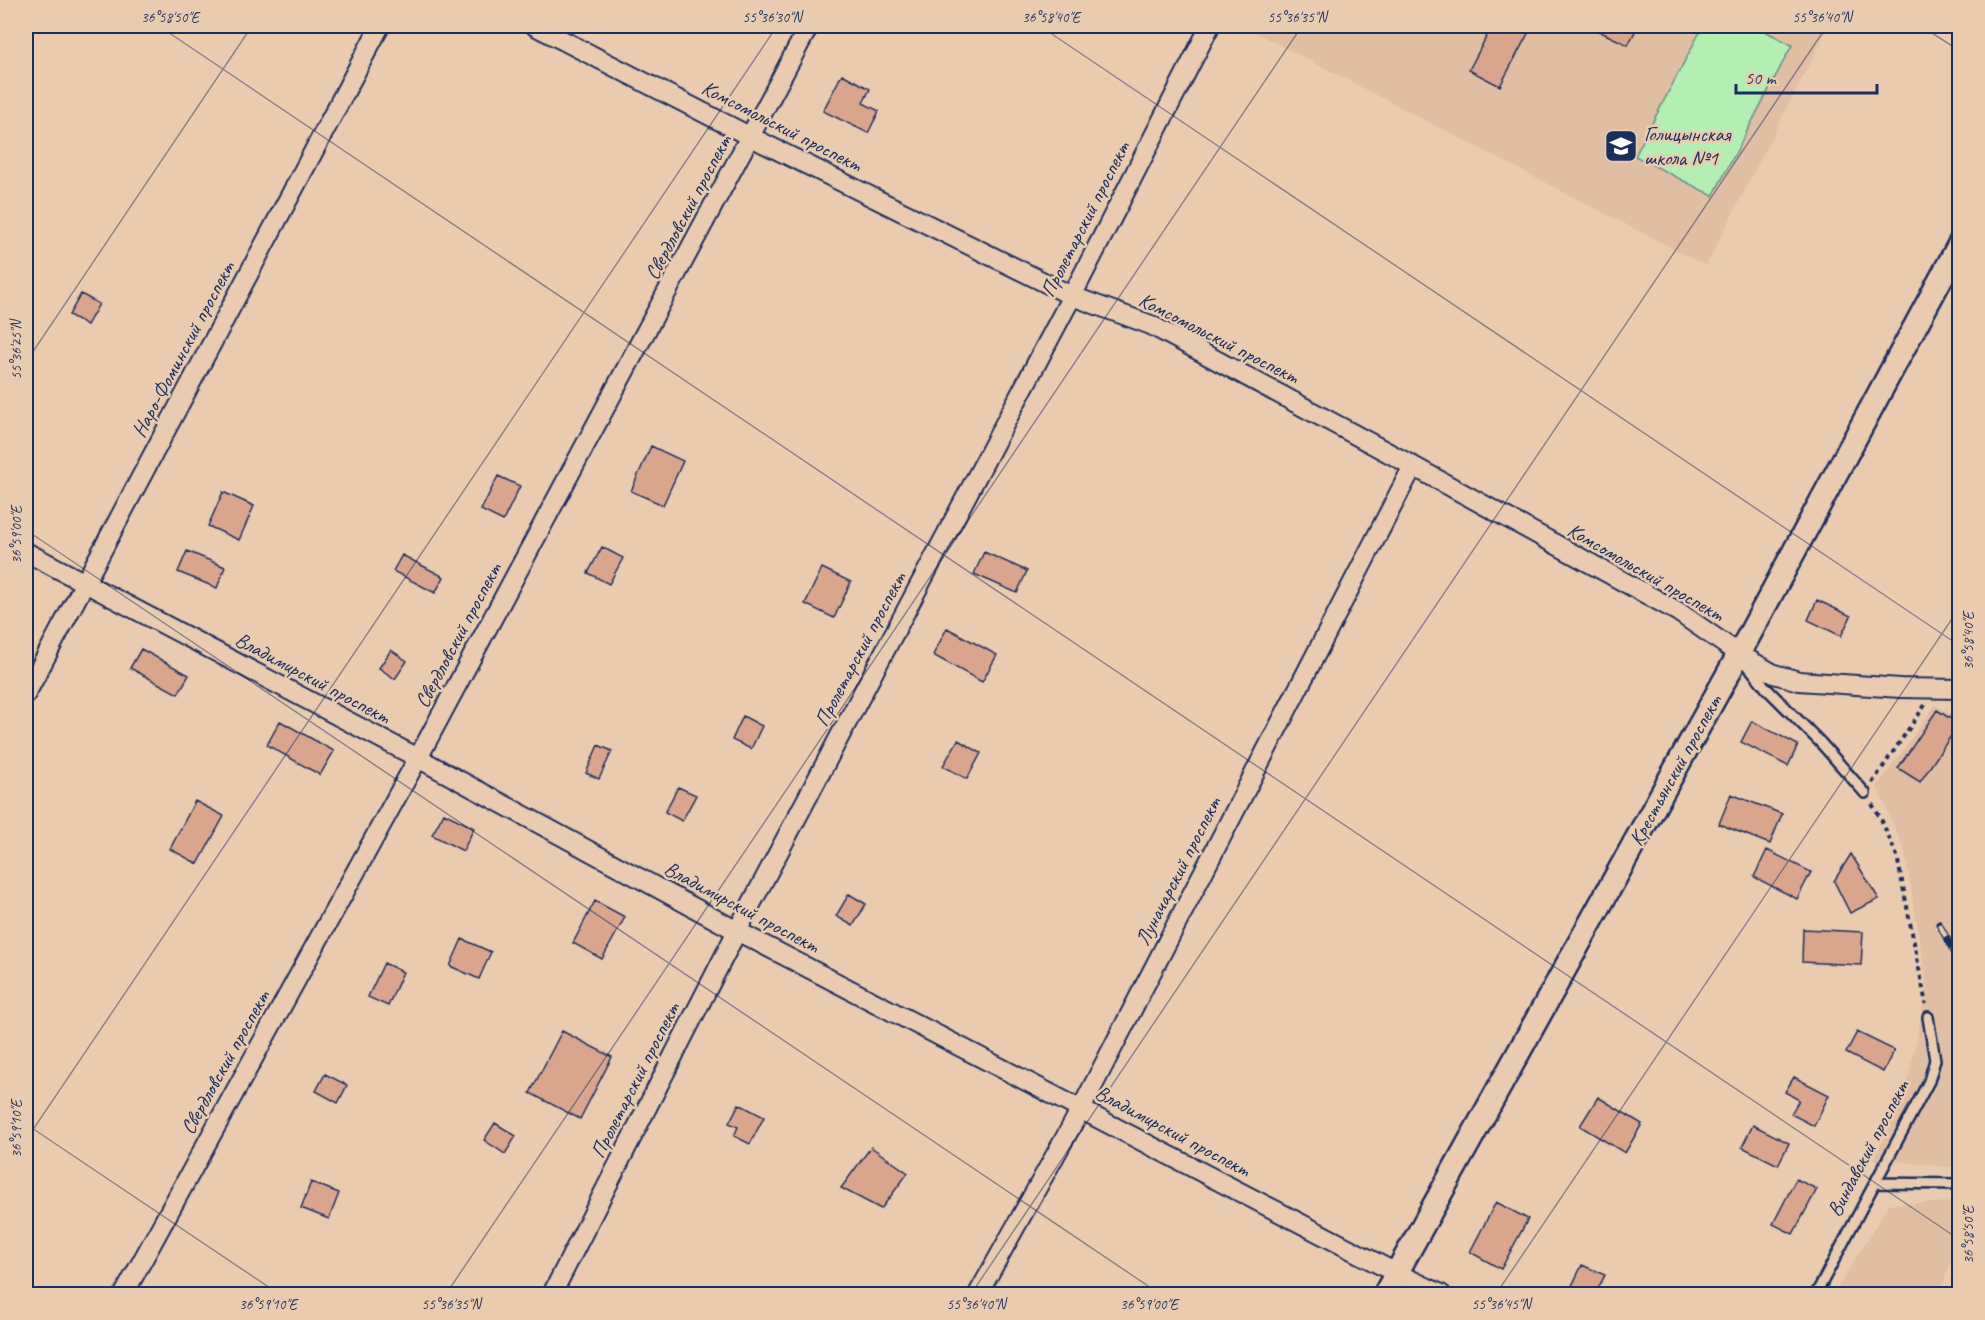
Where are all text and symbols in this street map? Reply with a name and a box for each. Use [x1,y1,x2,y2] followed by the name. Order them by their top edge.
[141,8,201,27] text: 36°58'50"E
[742,8,805,27] text: 55°36'30"N
[1022,8,1082,27] text: 36°58'40"E
[1267,8,1330,27] text: 55°36'35"N
[1792,8,1855,27] text: 55°36'40"N
[1736,57,1877,95] scale bar
[1745,67,1778,89] text: 50 m
[697,74,868,178] street label: Комсомольский проспект
[1644,121,1732,171] place label: Голицынская школа №1
[1603,128,1639,164] school or university icon: Голицынская школа №1
[639,129,738,284] street label: Свердловский проспект
[1034,136,1136,301] street label: Пролетарский проспект
[126,255,241,442] street label: Наро-Фоминский проспект
[1134,286,1305,390] street label: Комсомольский проспект
[7,317,26,380] text: 55°36'25"N
[7,504,26,564] text: 36°59'00"E
[1563,517,1730,628] street label: Комсомольский проспект
[409,557,508,712] street label: Свердловский проспект
[808,566,912,731] street label: Пролетарский проспект
[1959,610,1978,670] text: 36°58'40"E
[231,626,396,730] street label: Владимирский проспект
[1623,689,1728,850] street label: Крестьянский проспект
[1129,791,1227,950] street label: Луначарский проспект
[660,855,825,959] street label: Владимирский проспект
[175,984,276,1139] street label: Свердловский проспект
[584,997,686,1162] street label: Пролетарский проспект
[1821,1074,1915,1221] street label: Виндавский проспект
[1091,1079,1256,1183] street label: Владимирский проспект
[7,1098,26,1158] text: 36°59'10"E
[1959,1204,1978,1264] text: 36°58'50"E
[239,1295,299,1314] text: 36°59'10"E
[421,1295,484,1314] text: 55°36'35"N
[946,1295,1009,1314] text: 55°36'40"N
[1120,1295,1180,1314] text: 36°59'00"E
[1471,1295,1534,1314] text: 55°36'45"N

